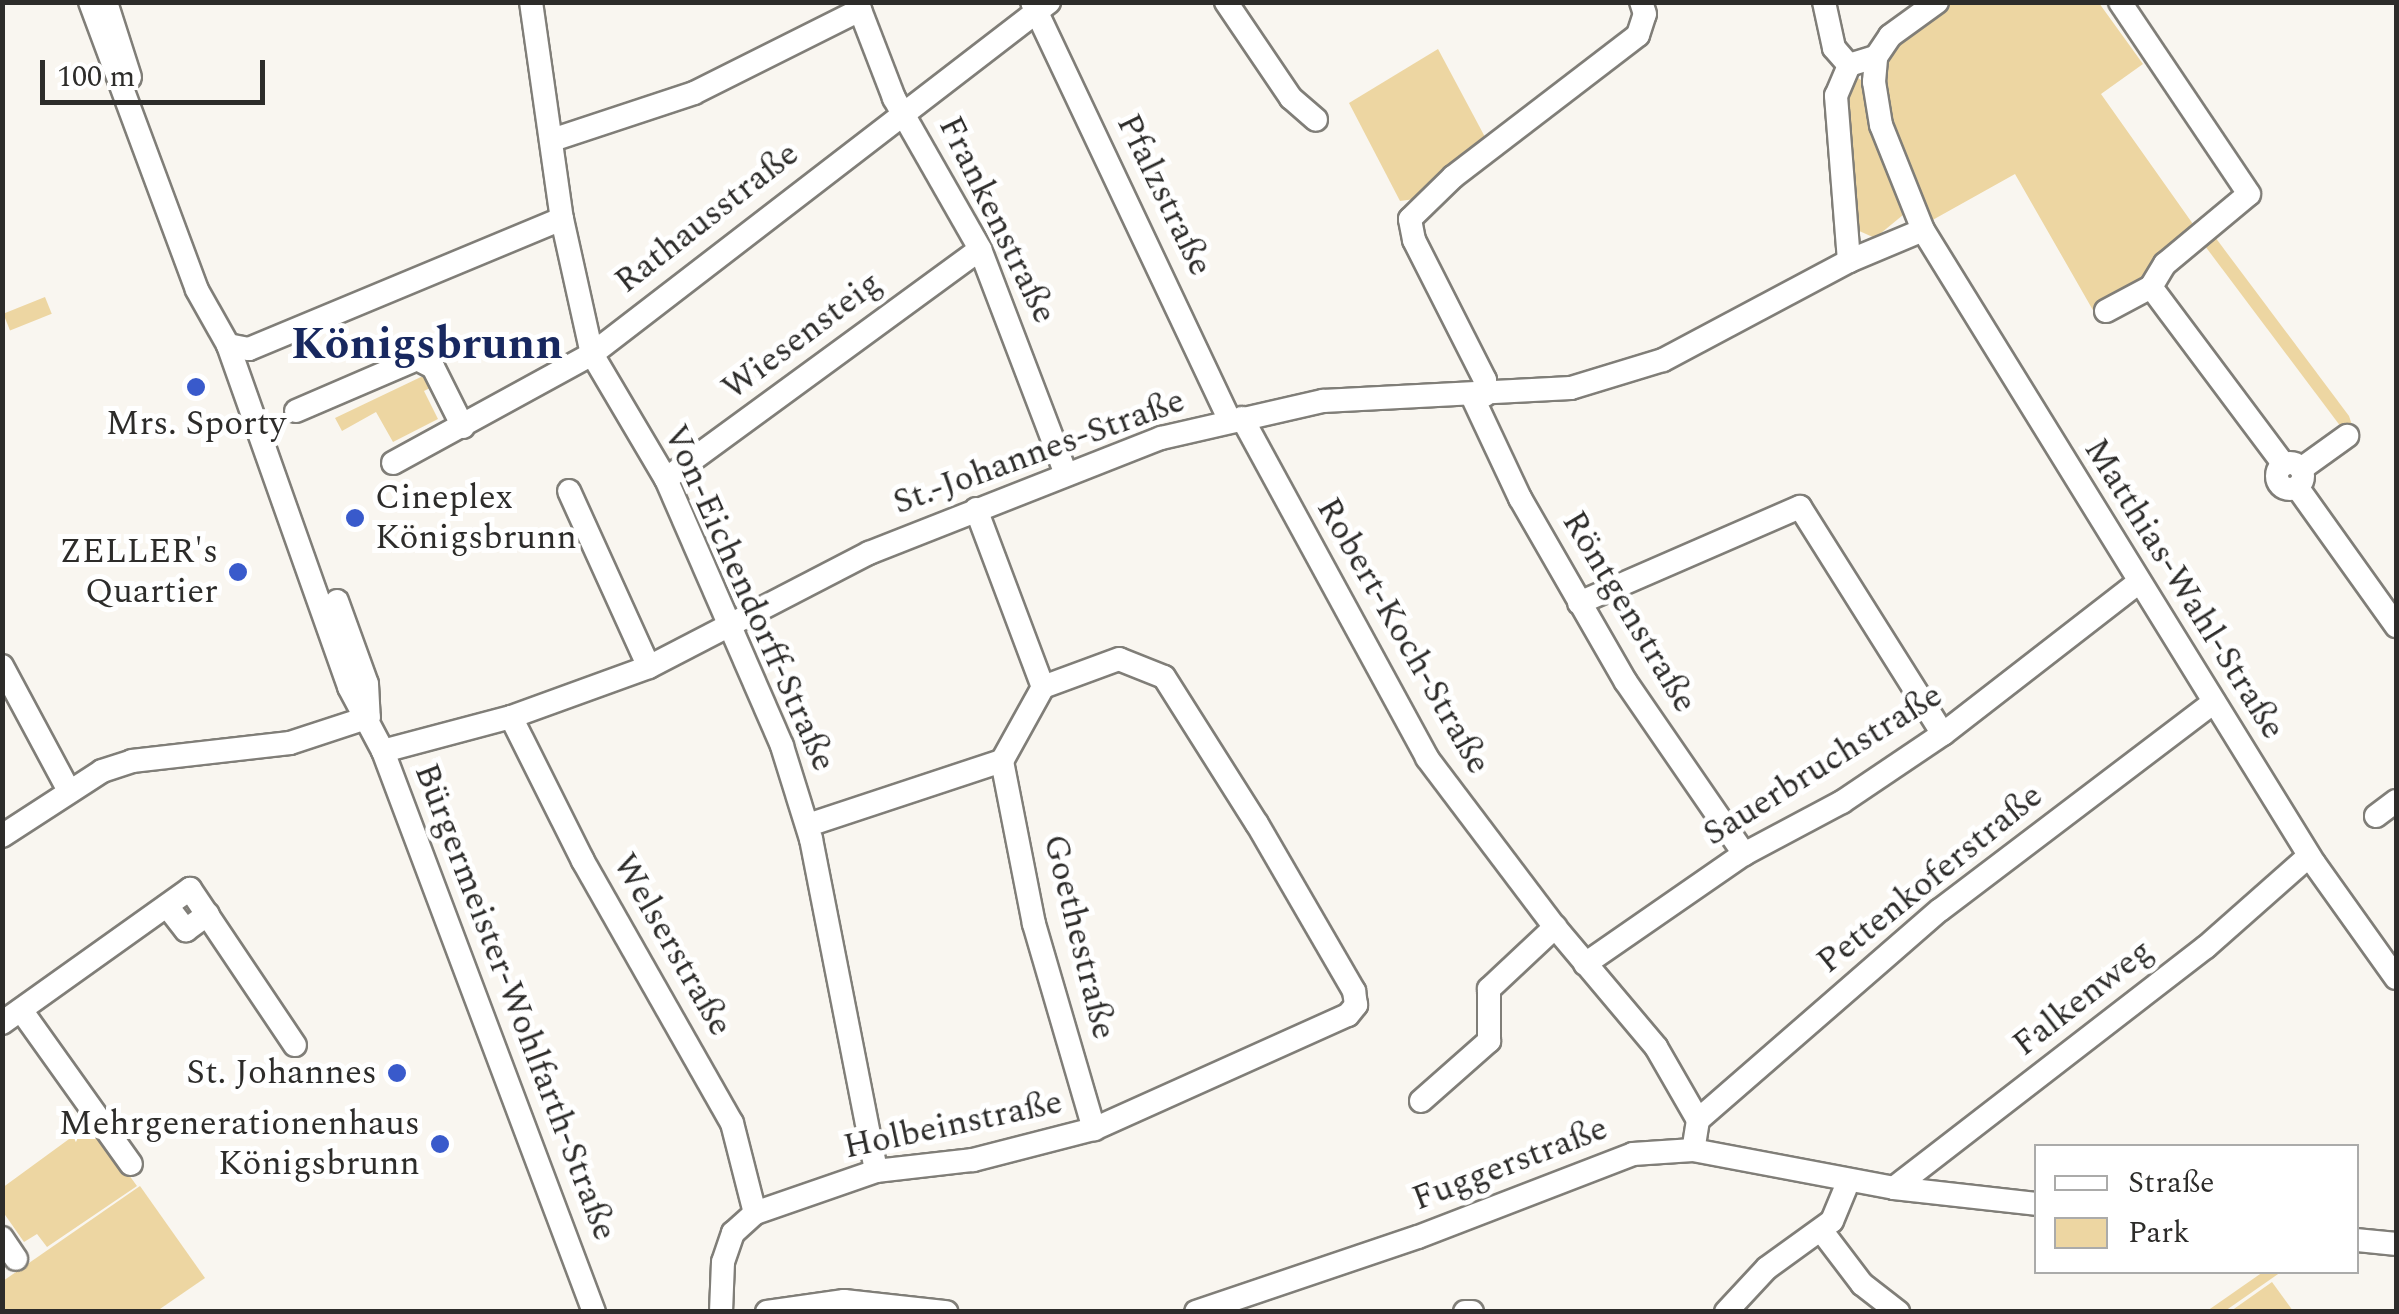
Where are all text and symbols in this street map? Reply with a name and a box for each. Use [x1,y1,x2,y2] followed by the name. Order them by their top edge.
[45,40,270,102] scale bar
[57,54,135,100] text: 100 m
[1107,107,1221,283] street label: Pfalzstraße
[929,110,1065,330] street label: Frankenstraße
[607,133,807,303] street label: Rathausstraße
[714,263,890,409] street label: Wiesensteig
[291,318,563,372] district label: Königsbrunn
[185,376,207,398] marker: Mrs. Sporty
[887,380,1191,524] street label: St.-Johannes-Straße
[106,403,286,445] place label: Mrs. Sporty
[654,418,844,778] street label: Von-Eichendorff-Straße
[2074,431,2294,747] street label: Matthias-Wahl-Straße
[375,477,577,559] place label: Cineplex Königsbrunn
[1307,490,1499,782] street label: Robert-Koch-Straße
[1552,504,1706,720] street label: Röntgenstraße
[344,507,366,529] marker: Cineplex Königsbrunn
[59,531,218,613] place label: ZELLER's Quartier
[227,561,249,583] marker: ZELLER's Quartier
[1696,675,1950,855] street label: Sauerbruchstraße
[404,758,626,1246] street label: Bürgermeister-Wohlfarth-Straße
[1809,775,2051,983] street label: Pettenkoferstraße
[1033,830,1125,1044] street label: Goethestraße
[603,846,741,1044] street label: Welserstraße
[2005,930,2161,1066] street label: Falkenweg
[186,1052,377,1094] place label: St. Johannes
[386,1062,408,1084] marker: St. Johannes
[840,1081,1066,1169] street label: Holbeinstraße
[59,1103,420,1185] place label: Mehrgenerationenhaus Königsbrunn
[1406,1108,1614,1220] street label: Fuggerstraße
[429,1133,451,1155] marker: Mehrgenerationenhaus Königsbrunn
[2034,1144,2359,1274] legend
[2128,1160,2215,1206] text: Straße
[2128,1210,2190,1256] text: Park

